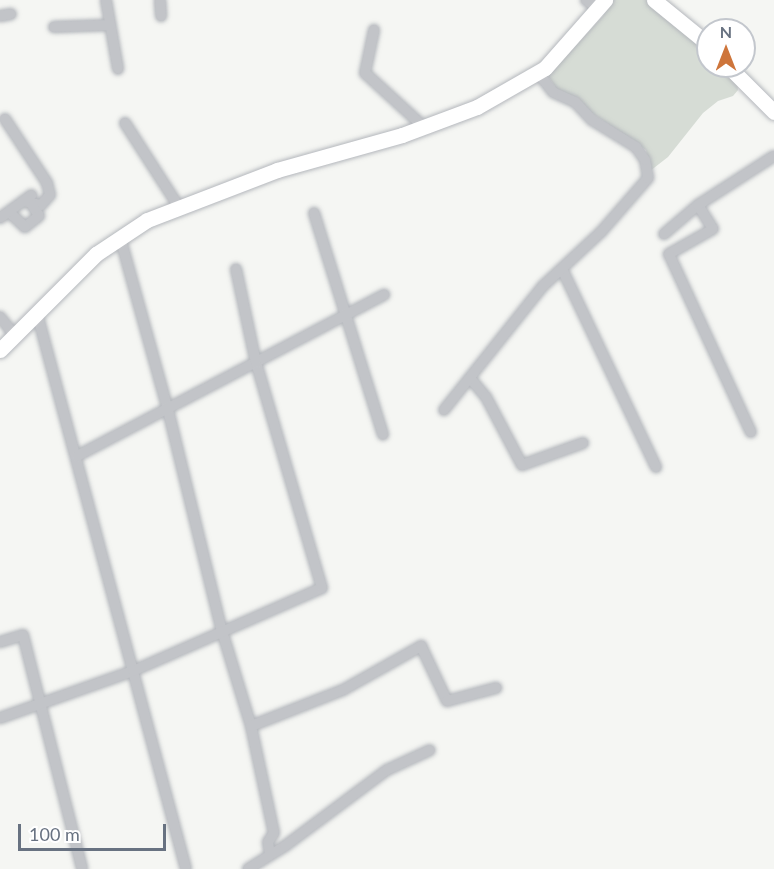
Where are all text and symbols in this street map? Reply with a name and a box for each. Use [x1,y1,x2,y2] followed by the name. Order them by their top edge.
[696,18,756,78] north arrow
[720,22,732,41] text: N
[21,812,170,850] scale bar
[29,823,80,845] text: 100 m

